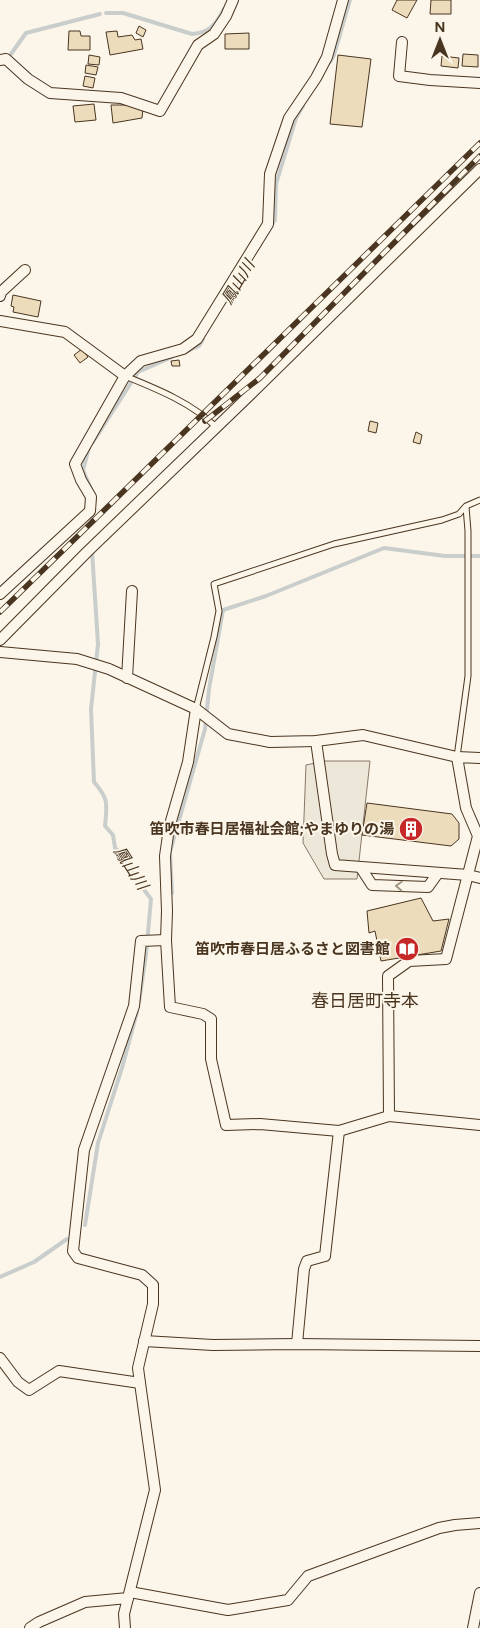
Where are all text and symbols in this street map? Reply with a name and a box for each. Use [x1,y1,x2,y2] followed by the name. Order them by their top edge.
[415,15,465,65] north arrow
[435,19,445,36] text: N
[217,255,260,307] water label: 鳳山川
[398,816,424,842] building icon: 笛吹市春日居福祉会館;やまゆりの湯
[149,820,394,838] place label: 笛吹市春日居福祉会館;やまゆりの湯
[110,843,153,895] water label: 鳳山川
[395,881,403,892] one-way arrow
[394,936,420,962] library icon: 笛吹市春日居ふるさと図書館
[195,940,390,958] place label: 笛吹市春日居ふるさと図書館
[311,990,419,1012] district label: 春日居町寺本

